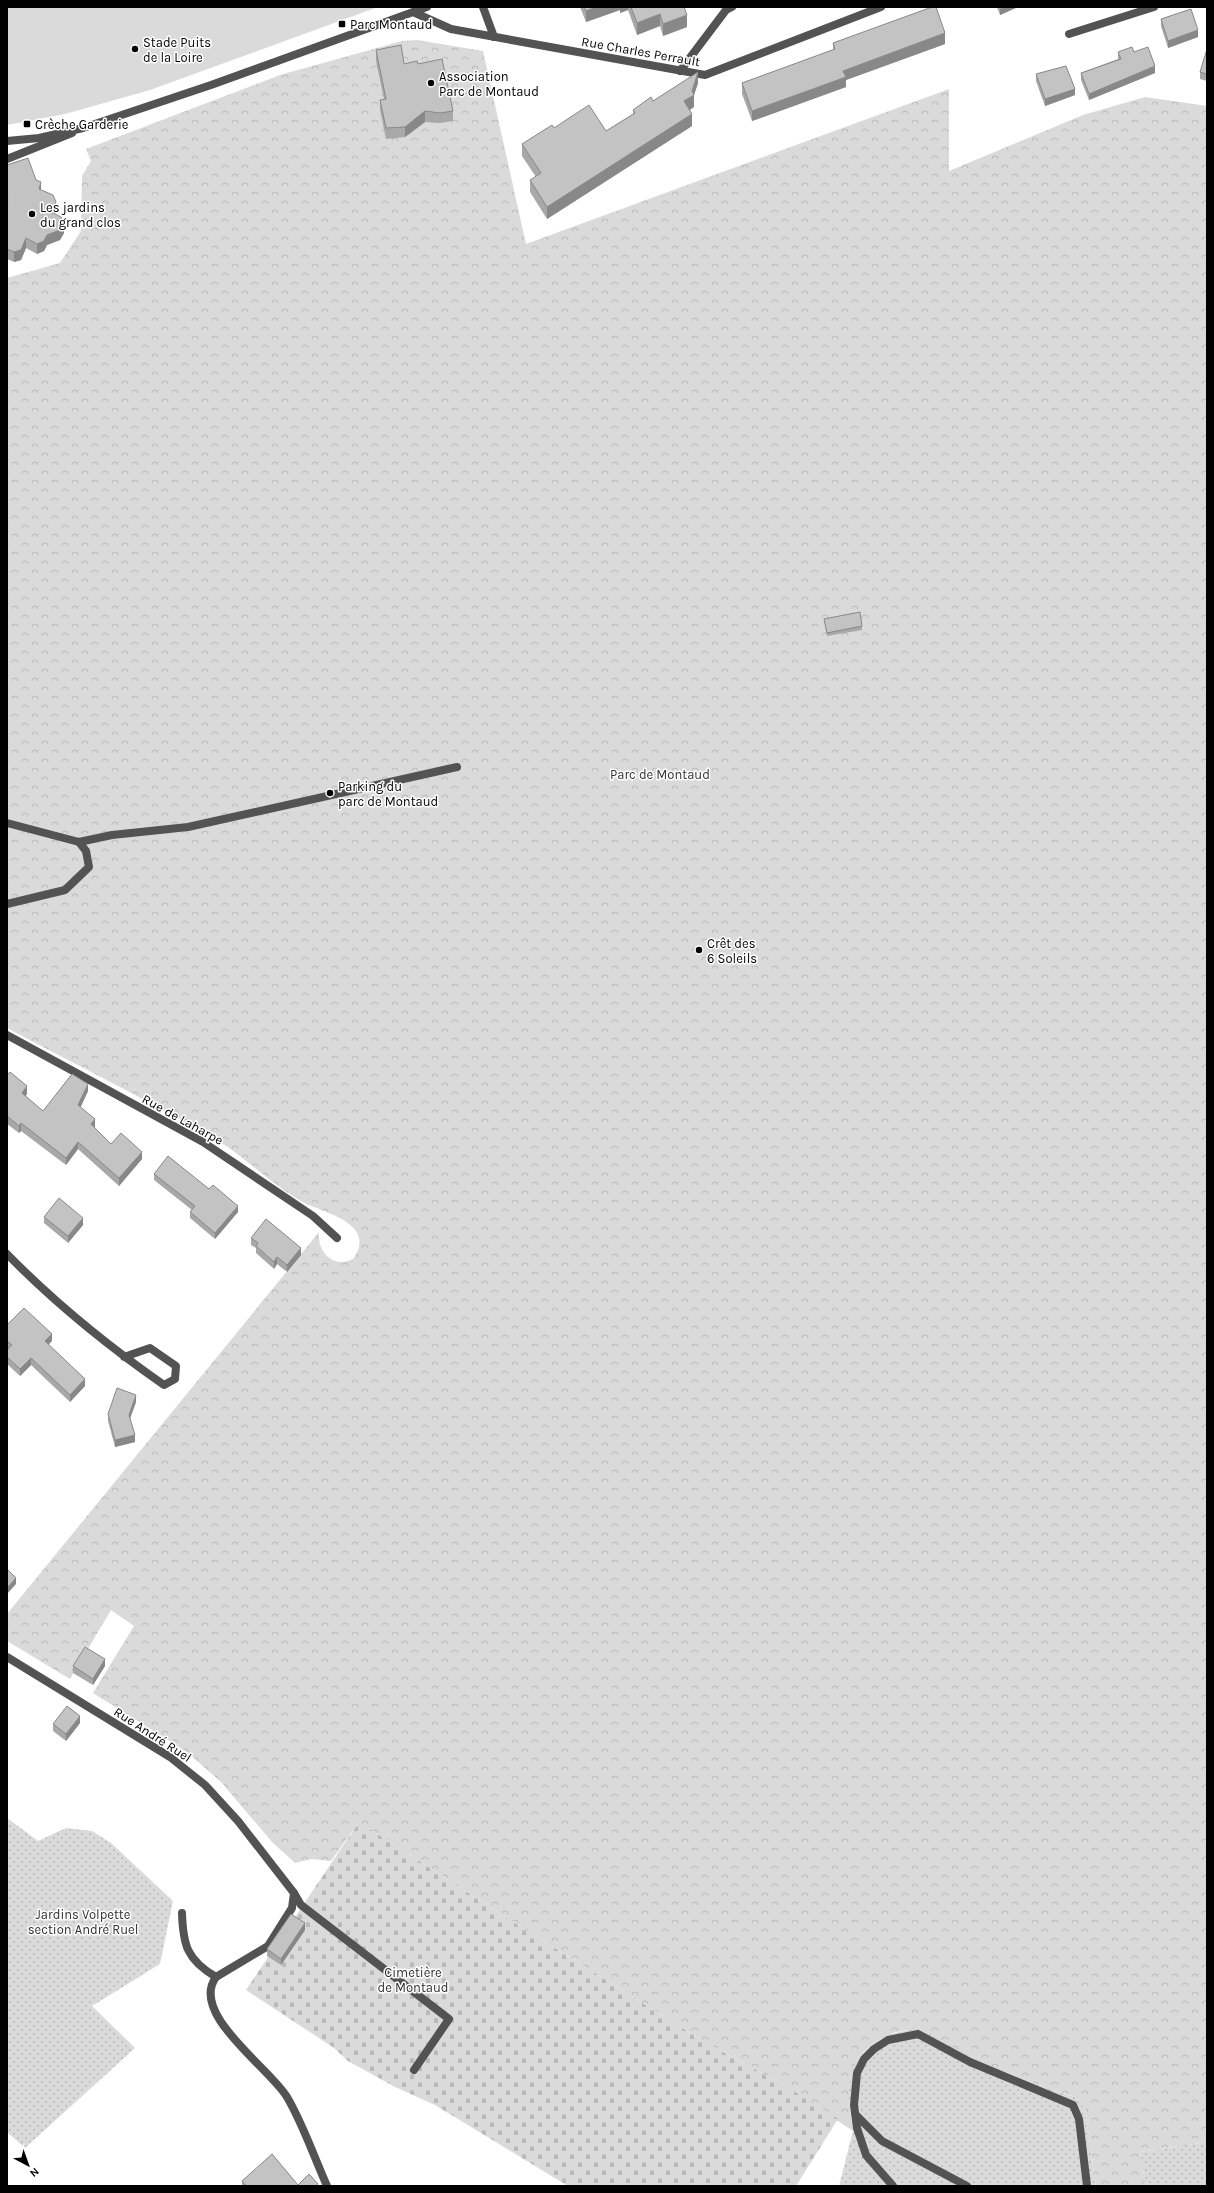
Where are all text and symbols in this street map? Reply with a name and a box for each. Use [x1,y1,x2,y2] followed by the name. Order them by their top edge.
[350,17,432,32] place label: Parc Montaud
[337,19,347,29] marker: Parc Montaud
[580,34,702,69] street label: Rue Charles Perrault
[143,35,211,65] place label: Stade Puits de la Loire
[130,44,140,54] marker: Stade Puits de la Loire
[439,69,539,99] place label: Association Parc de Montaud
[426,78,436,88] marker: Association Parc de Montaud
[35,117,129,132] place label: Crèche Garderie
[22,119,32,129] marker: Crèche Garderie
[40,200,121,230] place label: Les jardins du grand clos
[27,209,37,219] marker: Les jardins du grand clos
[610,767,710,782] park label: Parc de Montaud
[338,779,438,809] place label: Parking du parc de Montaud
[325,788,335,798] marker: Parking du parc de Montaud
[707,936,757,966] place label: Crêt des 6 Soleils
[694,945,704,955] marker: Crêt des 6 Soleils
[140,1091,226,1148] street label: Rue de Laharpe
[111,1704,194,1765] street label: Rue André Ruel
[28,1907,138,1937] park label: Jardins Volpette section André Ruel
[377,1965,449,1995] park label: Cimetière de Montaud
[8,2145,48,2185] north arrow
[27,2165,41,2180] text: N

